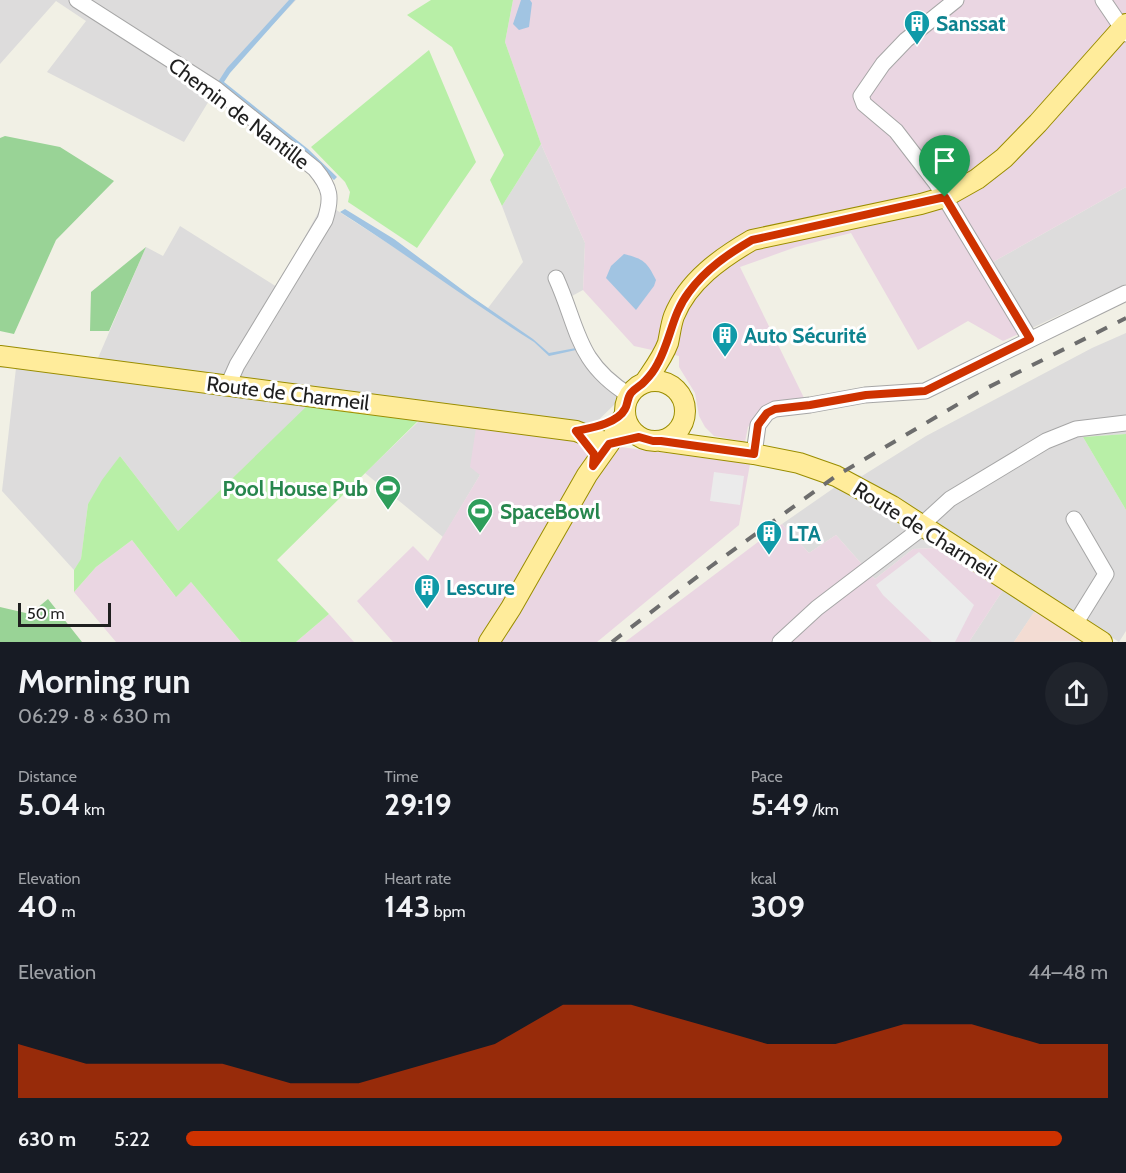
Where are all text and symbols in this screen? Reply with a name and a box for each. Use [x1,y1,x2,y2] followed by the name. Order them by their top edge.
[902,8,932,46] building icon: Sanssat
[936,11,1006,36] place label: Sanssat
[164,52,315,174] street label: Chemin de Nantille
[919,135,970,197] pin
[928,144,961,177] icon: arrive
[710,320,740,358] building icon: Auto Sécurité
[744,323,867,348] place label: Auto Sécurité
[205,371,371,415] street label: Route de Charmeil
[373,473,403,511] sports icon: Pool House Pub
[223,476,368,501] place label: Pool House Pub
[849,476,1001,584] street label: Route de Charmeil
[465,496,495,534] sports icon: SpaceBowl
[500,499,601,524] place label: SpaceBowl
[754,518,784,556] building icon: LTA
[788,521,822,546] place label: LTA
[412,572,442,610] building icon: Lescure
[446,575,515,600] place label: Lescure
[18,600,111,628] scale bar
[27,604,64,623] text: 50 m
[18,661,190,701] text: Morning run
[1045,662,1108,725] button: share
[18,704,171,728] text: 06:29 · 8 × 630 m
[18,767,77,786] text: Distance
[384,767,418,786] text: Time
[751,767,783,786] text: Pace
[18,786,80,823] text: 5.04
[384,786,452,823] text: 29:19
[751,786,809,823] text: 5:49
[80,800,105,819] text: km
[809,800,839,819] text: /km
[18,869,81,888] text: Elevation
[384,869,451,888] text: Heart rate
[751,869,776,888] text: kcal
[18,888,58,925] text: 40
[384,888,430,925] text: 143
[751,888,805,925] text: 309
[58,902,75,921] text: m
[430,902,466,921] text: bpm
[18,960,96,984] text: Elevation
[1028,960,1108,984] text: 44–48 m
[18,1127,76,1151] text: 630 m
[114,1127,150,1151] text: 5:22

